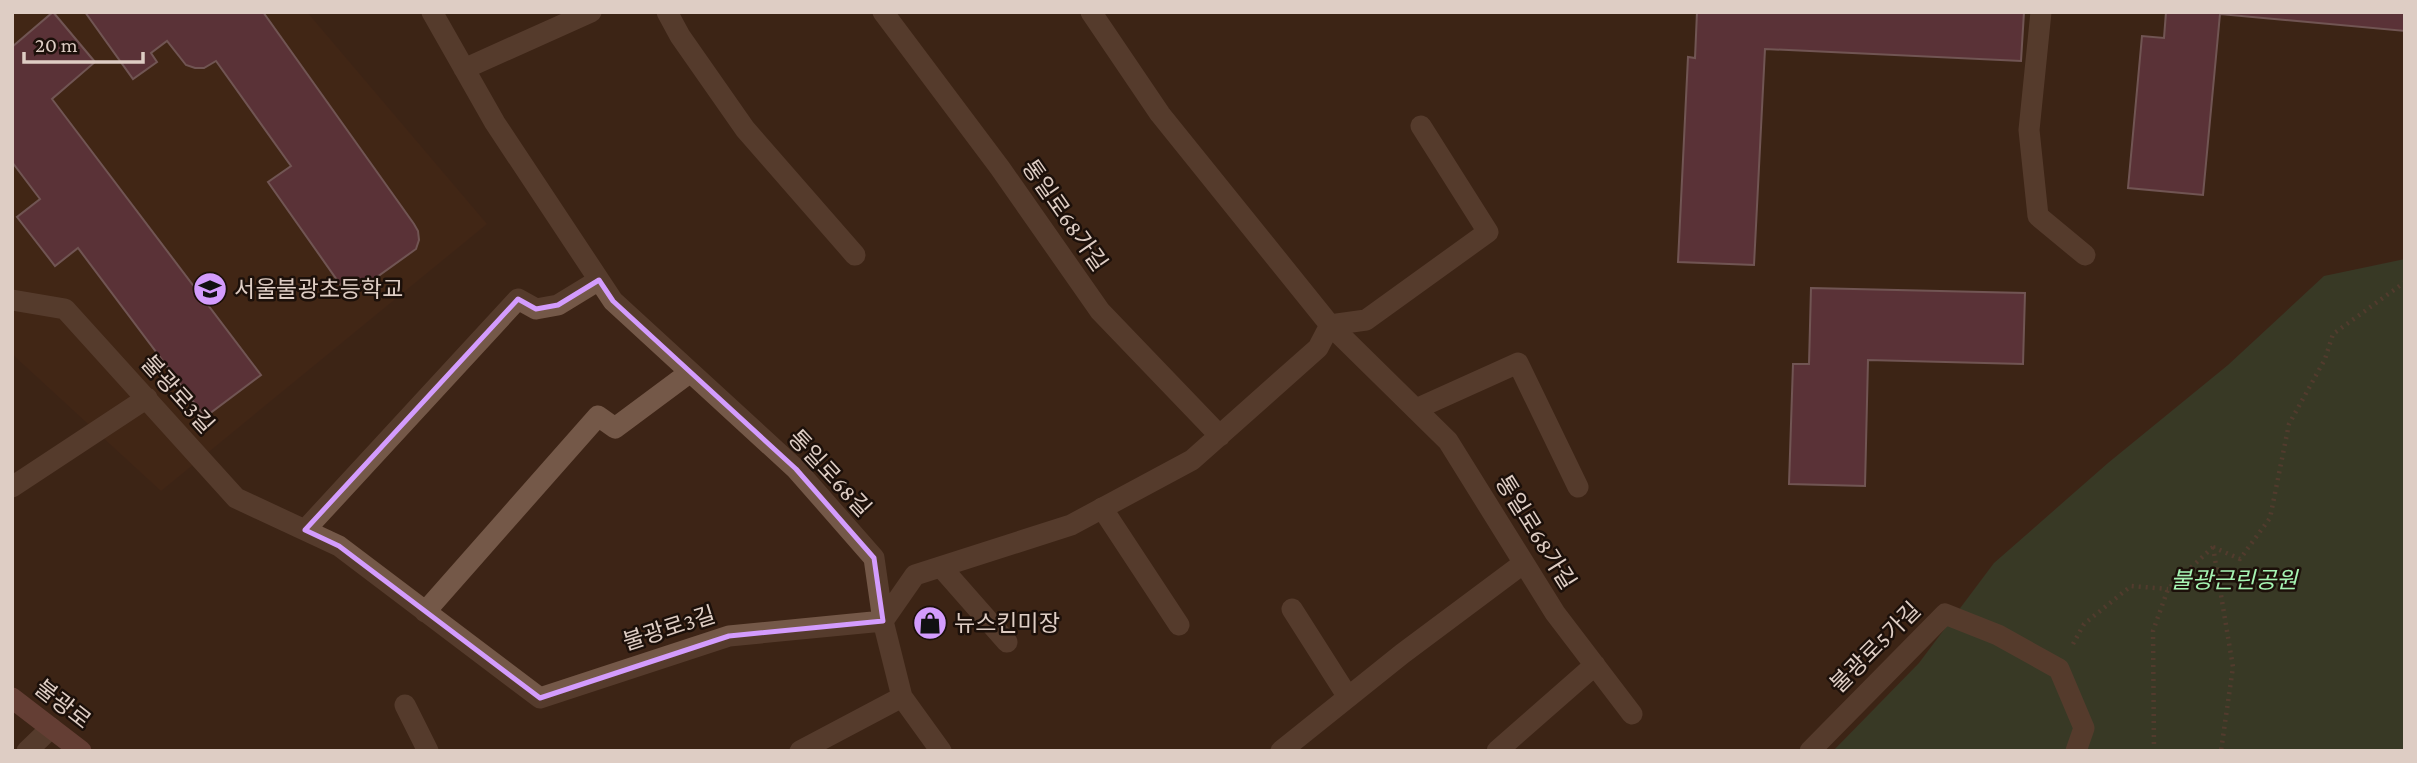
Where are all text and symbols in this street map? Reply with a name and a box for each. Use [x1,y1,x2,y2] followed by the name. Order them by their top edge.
[24,21,144,65] scale bar
[35,33,78,57] text: 20 m
[1017,154,1113,276] street label: 통일로68가길
[191,270,229,308] school or university icon: 서울불광초등학교
[234,276,403,302] place label: 서울불광초등학교
[136,350,220,438] street label: 불광로3길
[783,424,877,522] street label: 통일로68길
[1491,470,1581,594] street label: 통일로68가길
[2171,567,2299,593] park label: 불광근린공원
[1825,597,1925,697] street label: 불광로5가길
[620,601,718,655] street label: 불광로3길
[911,604,949,642] shop icon: 뉴스킨미장
[954,610,1060,636] place label: 뉴스킨미장
[30,674,96,734] street label: 불광로

